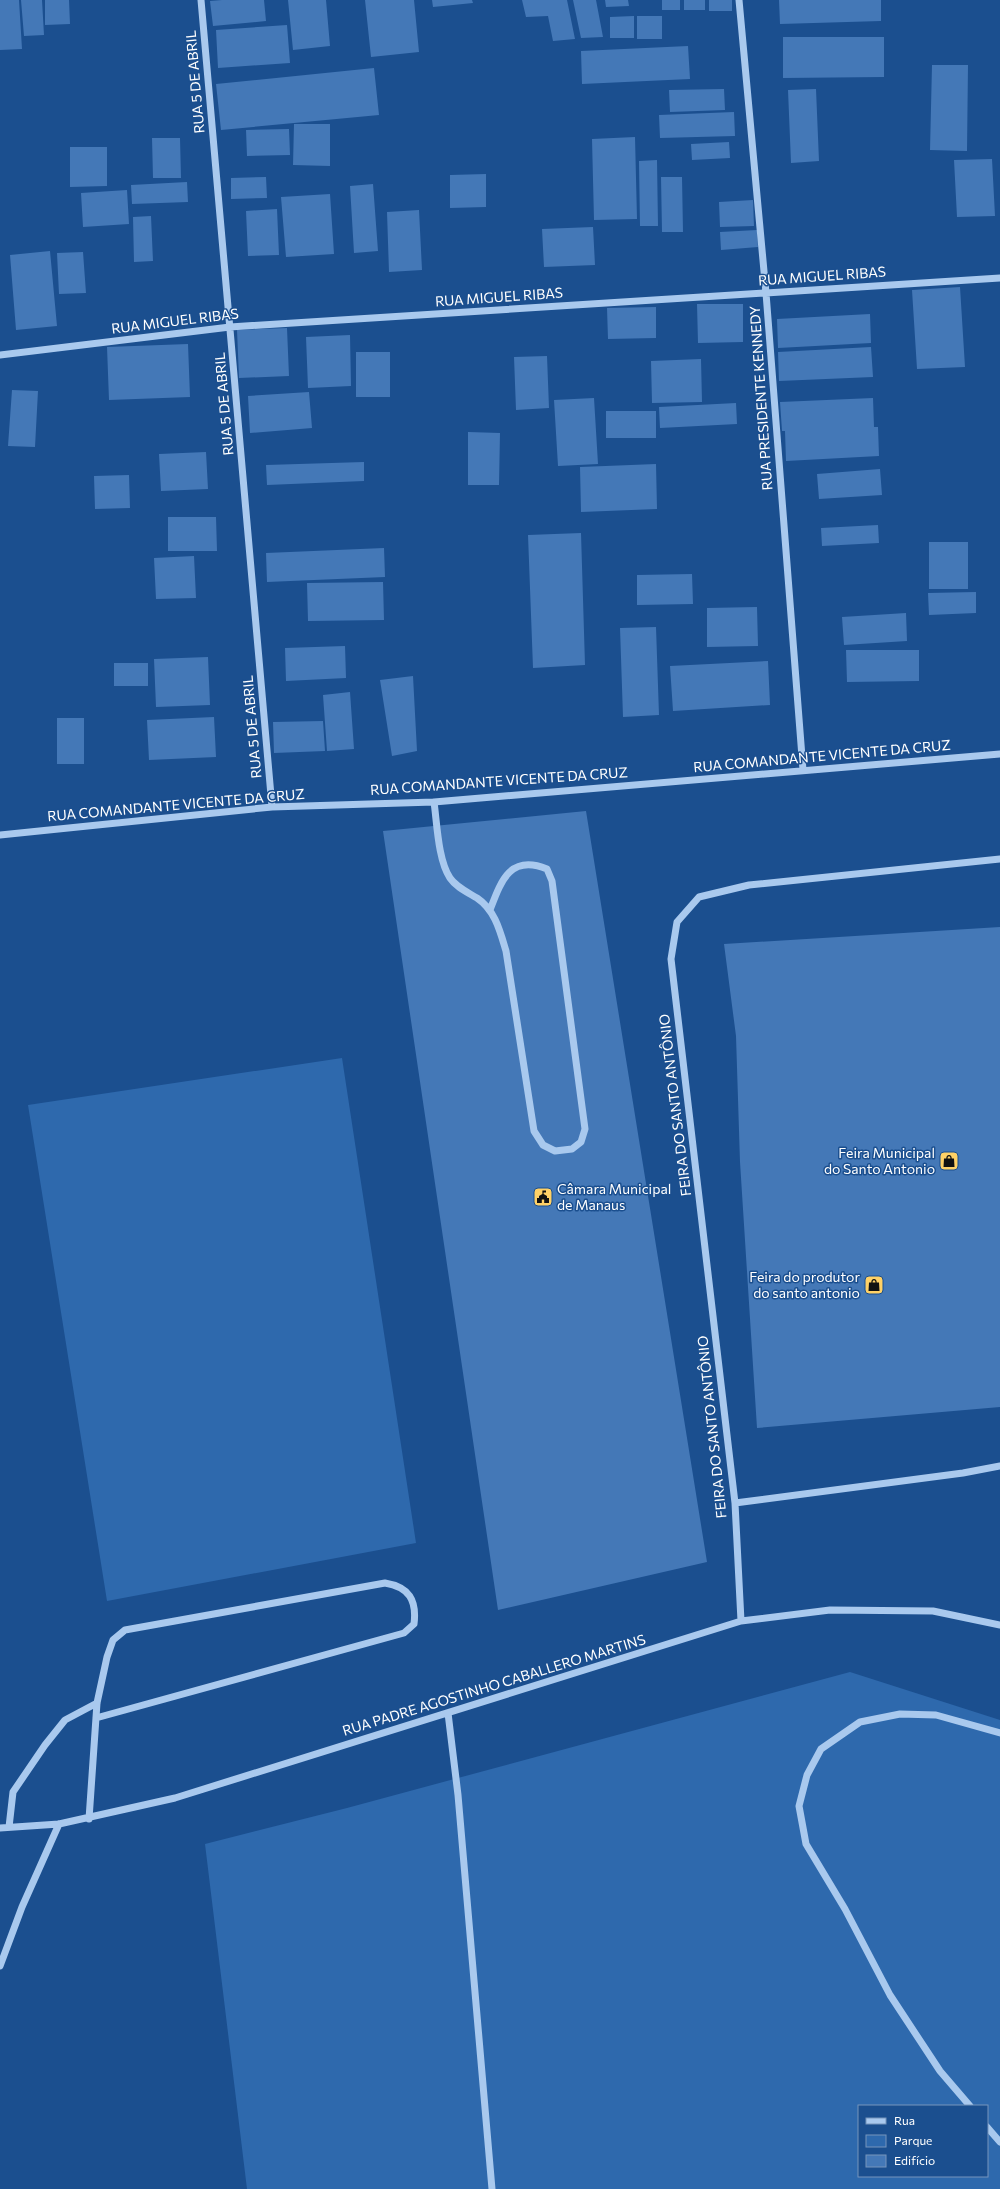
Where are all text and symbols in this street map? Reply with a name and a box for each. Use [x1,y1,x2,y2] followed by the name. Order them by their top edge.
[182,30,207,134] street label: RUA 5 DE ABRIL
[757,263,887,288] street label: RUA MIGUEL RIBAS
[434,284,564,309] street label: RUA MIGUEL RIBAS
[110,304,240,337] street label: RUA MIGUEL RIBAS
[746,305,775,491] street label: RUA PRESIDENTE KENNEDY
[211,352,236,456] street label: RUA 5 DE ABRIL
[239,675,264,779] street label: RUA 5 DE ABRIL
[693,736,951,775] street label: RUA COMANDANTE VICENTE DA CRUZ
[370,763,628,798] street label: RUA COMANDANTE VICENTE DA CRUZ
[47,785,305,824] street label: RUA COMANDANTE VICENTE DA CRUZ
[655,1013,694,1197] street label: FEIRA DO SANTO ANTÔNIO
[824,1144,935,1177] place label: Feira Municipal do Santo Antonio
[938,1150,960,1172] shop icon: Feira Municipal do Santo Antonio
[557,1180,671,1213] place label: Câmara Municipal de Manaus
[532,1186,554,1208] public building icon: Câmara Municipal de Manaus
[749,1268,860,1301] place label: Feira do produtor do santo antonio
[863,1274,885,1296] shop icon: Feira do produtor do santo antonio
[693,1335,730,1519] street label: FEIRA DO SANTO ANTÔNIO
[340,1630,647,1739] street label: RUA PADRE AGOSTINHO CABALLERO MARTINS
[858,2105,988,2177] legend
[894,2113,915,2127] text: Rua
[894,2133,932,2147] text: Parque
[894,2153,935,2167] text: Edifício

